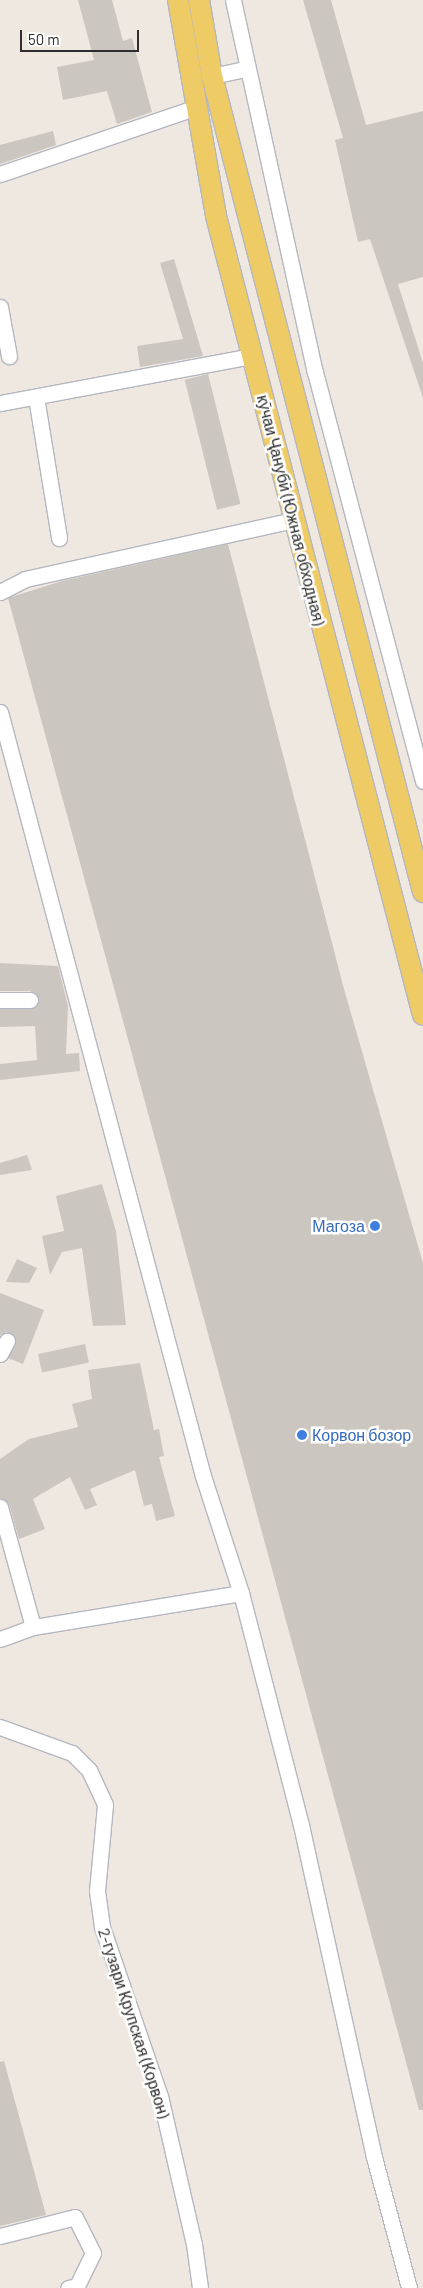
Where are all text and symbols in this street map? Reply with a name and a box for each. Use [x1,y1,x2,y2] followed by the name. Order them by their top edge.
[22,20,141,52] scale bar
[28,30,60,48] text: 50 m
[253,393,329,627] street label: кӯчаи Ҷанубӣ (Южная обходная)
[312,1216,365,1236] place label: Магоза
[369,1220,381,1232] marker: Магоза
[312,1425,411,1445] place label: Корвон бозор
[296,1429,308,1441] marker: Корвон бозор
[94,1926,174,2120] street label: 2-гузари Крупская (Корвон)

